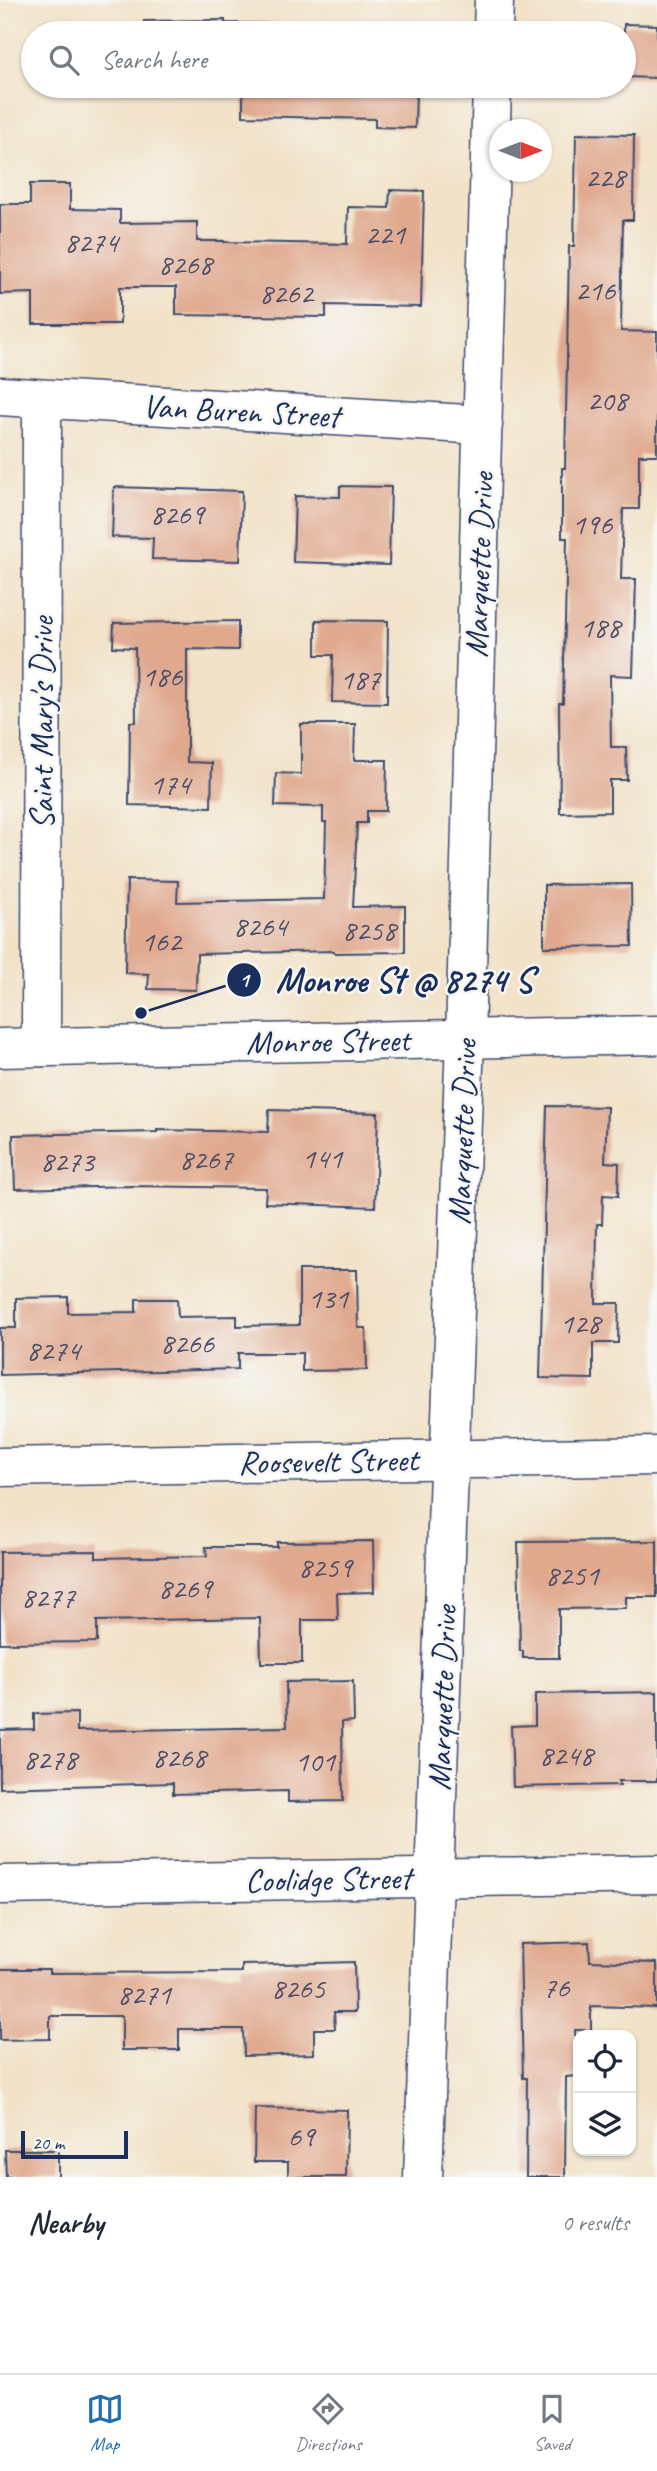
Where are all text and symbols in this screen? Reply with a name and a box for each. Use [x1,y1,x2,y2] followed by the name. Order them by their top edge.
[21,21,636,98] search box
[45,41,83,79] icon: search
[101,43,207,76] text: Search here
[489,119,552,182] north arrow
[585,158,628,196] house number: 228
[365,215,407,253] house number: 221
[64,223,120,261] house number: 8274
[158,245,214,283] house number: 8268
[575,271,617,309] house number: 216
[259,274,315,312] house number: 8262
[587,381,630,419] house number: 208
[142,385,344,437] street label: Van Buren Street
[455,470,503,658] street label: Marquette Drive
[150,495,206,533] house number: 8269
[572,505,614,543] house number: 196
[580,608,623,646] house number: 188
[21,615,63,829] street label: Saint Mary's Drive
[142,657,184,695] house number: 186
[340,660,382,698] house number: 187
[150,765,193,803] house number: 174
[233,907,289,945] house number: 8264
[342,911,398,949] house number: 8258
[141,922,184,960] house number: 162
[226,952,546,1008] callout: Monroe St @ 8274 S
[276,958,540,1003] text: Monroe St @ 8274 S
[239,967,251,993] text: 1
[246,1019,413,1063] street label: Monroe Street
[438,1037,486,1225] street label: Marquette Drive
[302,1139,344,1177] house number: 141
[179,1140,234,1178] house number: 8267
[40,1142,96,1180] house number: 8273
[308,1279,350,1317] house number: 131
[560,1304,603,1342] house number: 128
[160,1324,215,1362] house number: 8266
[26,1331,82,1369] house number: 8274
[238,1438,421,1484] street label: Roosevelt Street
[298,1548,354,1586] house number: 8259
[545,1556,600,1594] house number: 8251
[158,1569,214,1607] house number: 8269
[21,1578,76,1616] house number: 8277
[418,1603,466,1791] street label: Marquette Drive
[539,1736,595,1774] house number: 8248
[152,1738,208,1776] house number: 8268
[23,1740,79,1778] house number: 8278
[295,1742,337,1780] house number: 101
[245,1856,415,1901] street label: Coolidge Street
[543,1968,571,2006] house number: 76
[271,1969,326,2007] house number: 8265
[117,1975,172,2013] house number: 8271
[573,2030,636,2156] map controls
[573,2030,636,2093] button: locate
[573,2093,636,2156] button: layers
[288,2117,317,2155] house number: 69
[21,2128,128,2160] scale bar
[32,2131,64,2155] text: 20 m
[28,2204,104,2242] text: Nearby
[562,2208,629,2237] text: 0 results
[86,2390,124,2456] tab: Map
[295,2390,362,2456] tab: Directions
[533,2390,571,2456] tab: Saved

